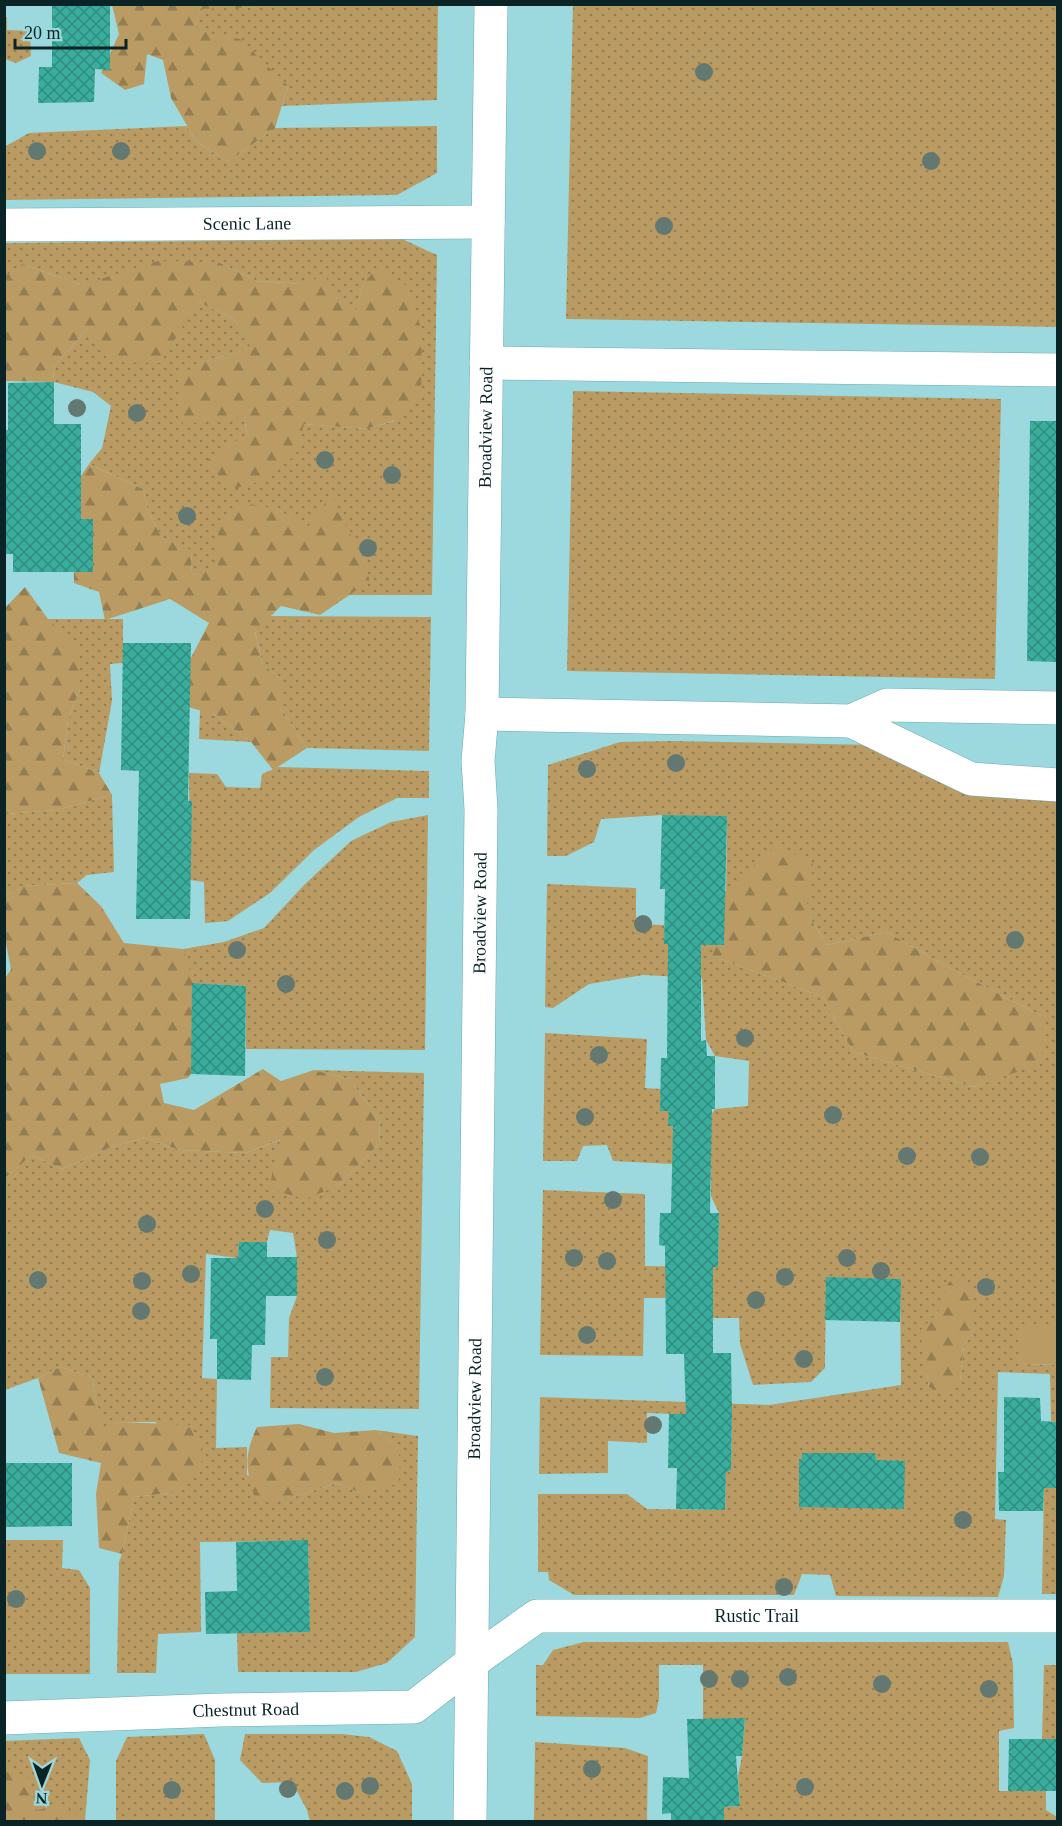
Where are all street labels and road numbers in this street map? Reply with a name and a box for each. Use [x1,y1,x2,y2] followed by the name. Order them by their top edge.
[203,213,291,234] street label: Scenic Lane
[475,366,496,488] street label: Broadview Road
[469,852,491,974] street label: Broadview Road
[464,1338,485,1460] street label: Broadview Road
[714,1606,799,1626] street label: Rustic Trail
[192,1699,299,1721] street label: Chestnut Road

